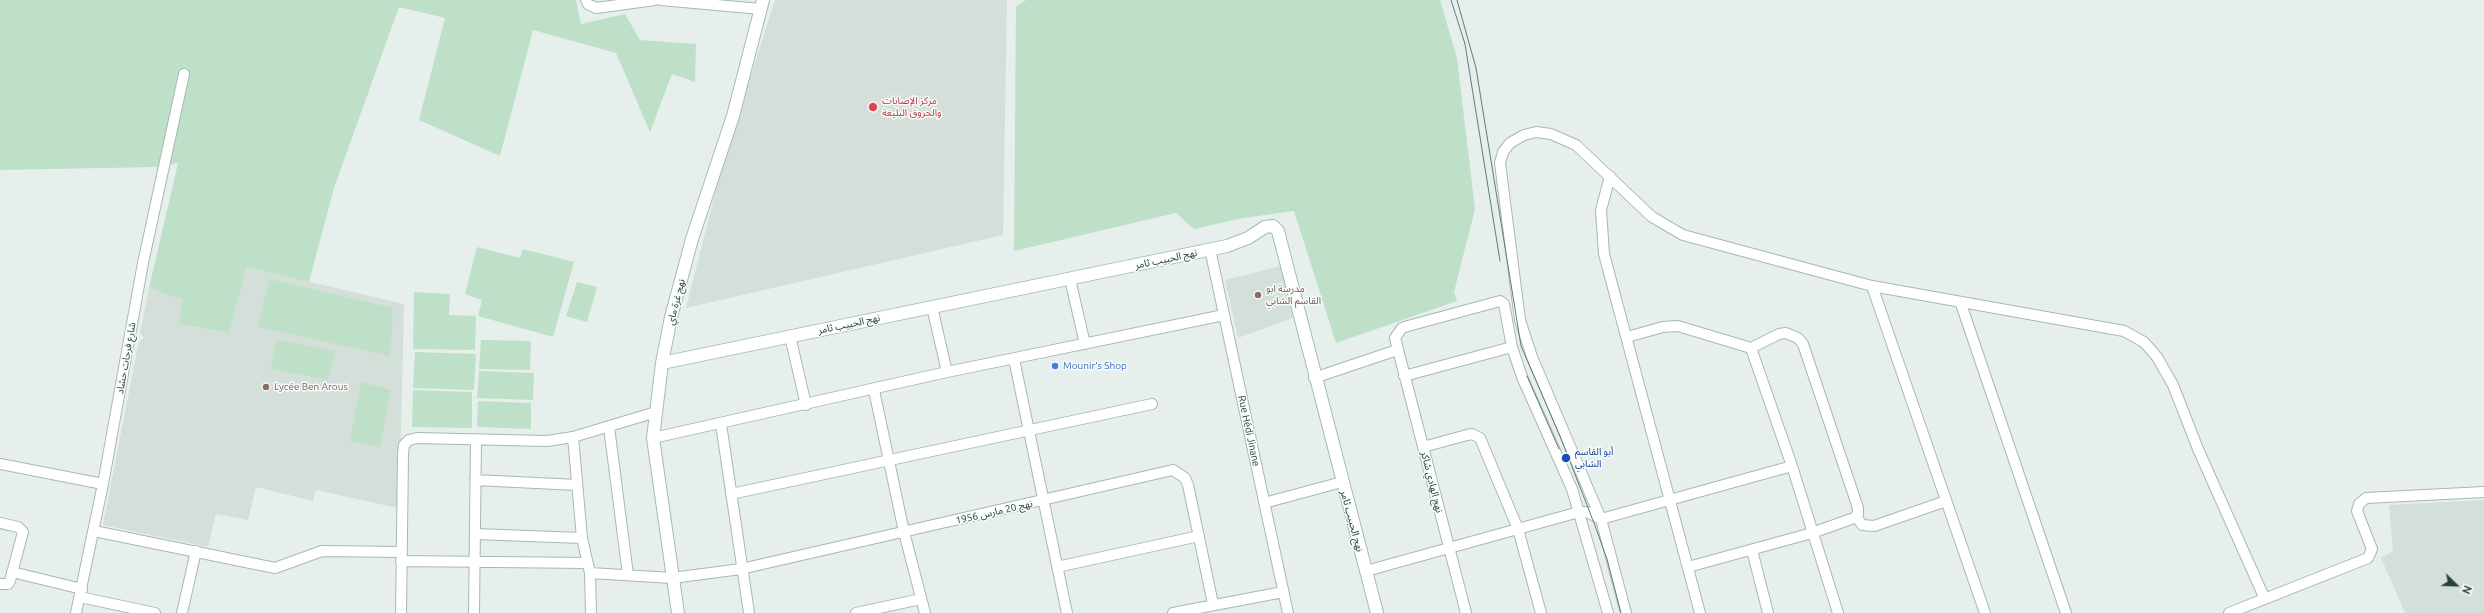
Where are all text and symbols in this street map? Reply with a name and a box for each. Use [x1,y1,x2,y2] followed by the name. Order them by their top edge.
[882,95,941,118] place label: مركز الإصابات والحروق البليغة
[867,101,879,113] marker: مركز الإصابات والحروق البليغة
[1134,247,1198,271] street label: نهج الحبيب ثامر
[664,278,688,326] street label: نهج غرة ماي
[1266,283,1321,306] place label: مدرسة ابو القاسم الشابي
[1253,290,1263,300] marker: مدرسة ابو القاسم الشابي
[817,312,881,336] street label: نهج الحبيب ثامر
[114,321,138,395] street label: شارع فرحات حشاد
[1063,360,1127,372] place label: Mounir's Shop
[1050,361,1060,371] marker: Mounir's Shop
[274,381,348,393] place label: Lycée Ben Arous
[261,382,271,392] marker: Lycée Ben Arous
[1236,394,1262,468] street label: Rue Hédi Jinane
[1575,446,1613,470] place label: أبو القاسم الشابي
[1419,450,1445,514] street label: نهج الهادي شاكر
[1560,452,1572,464] marker: أبو القاسم الشابي
[1338,489,1366,553] street label: نهج الحبيب ثامر
[954,497,1034,527] street label: نهج 20 مارس 1956
[2436,565,2476,605] north arrow
[2460,584,2474,596] text: N

